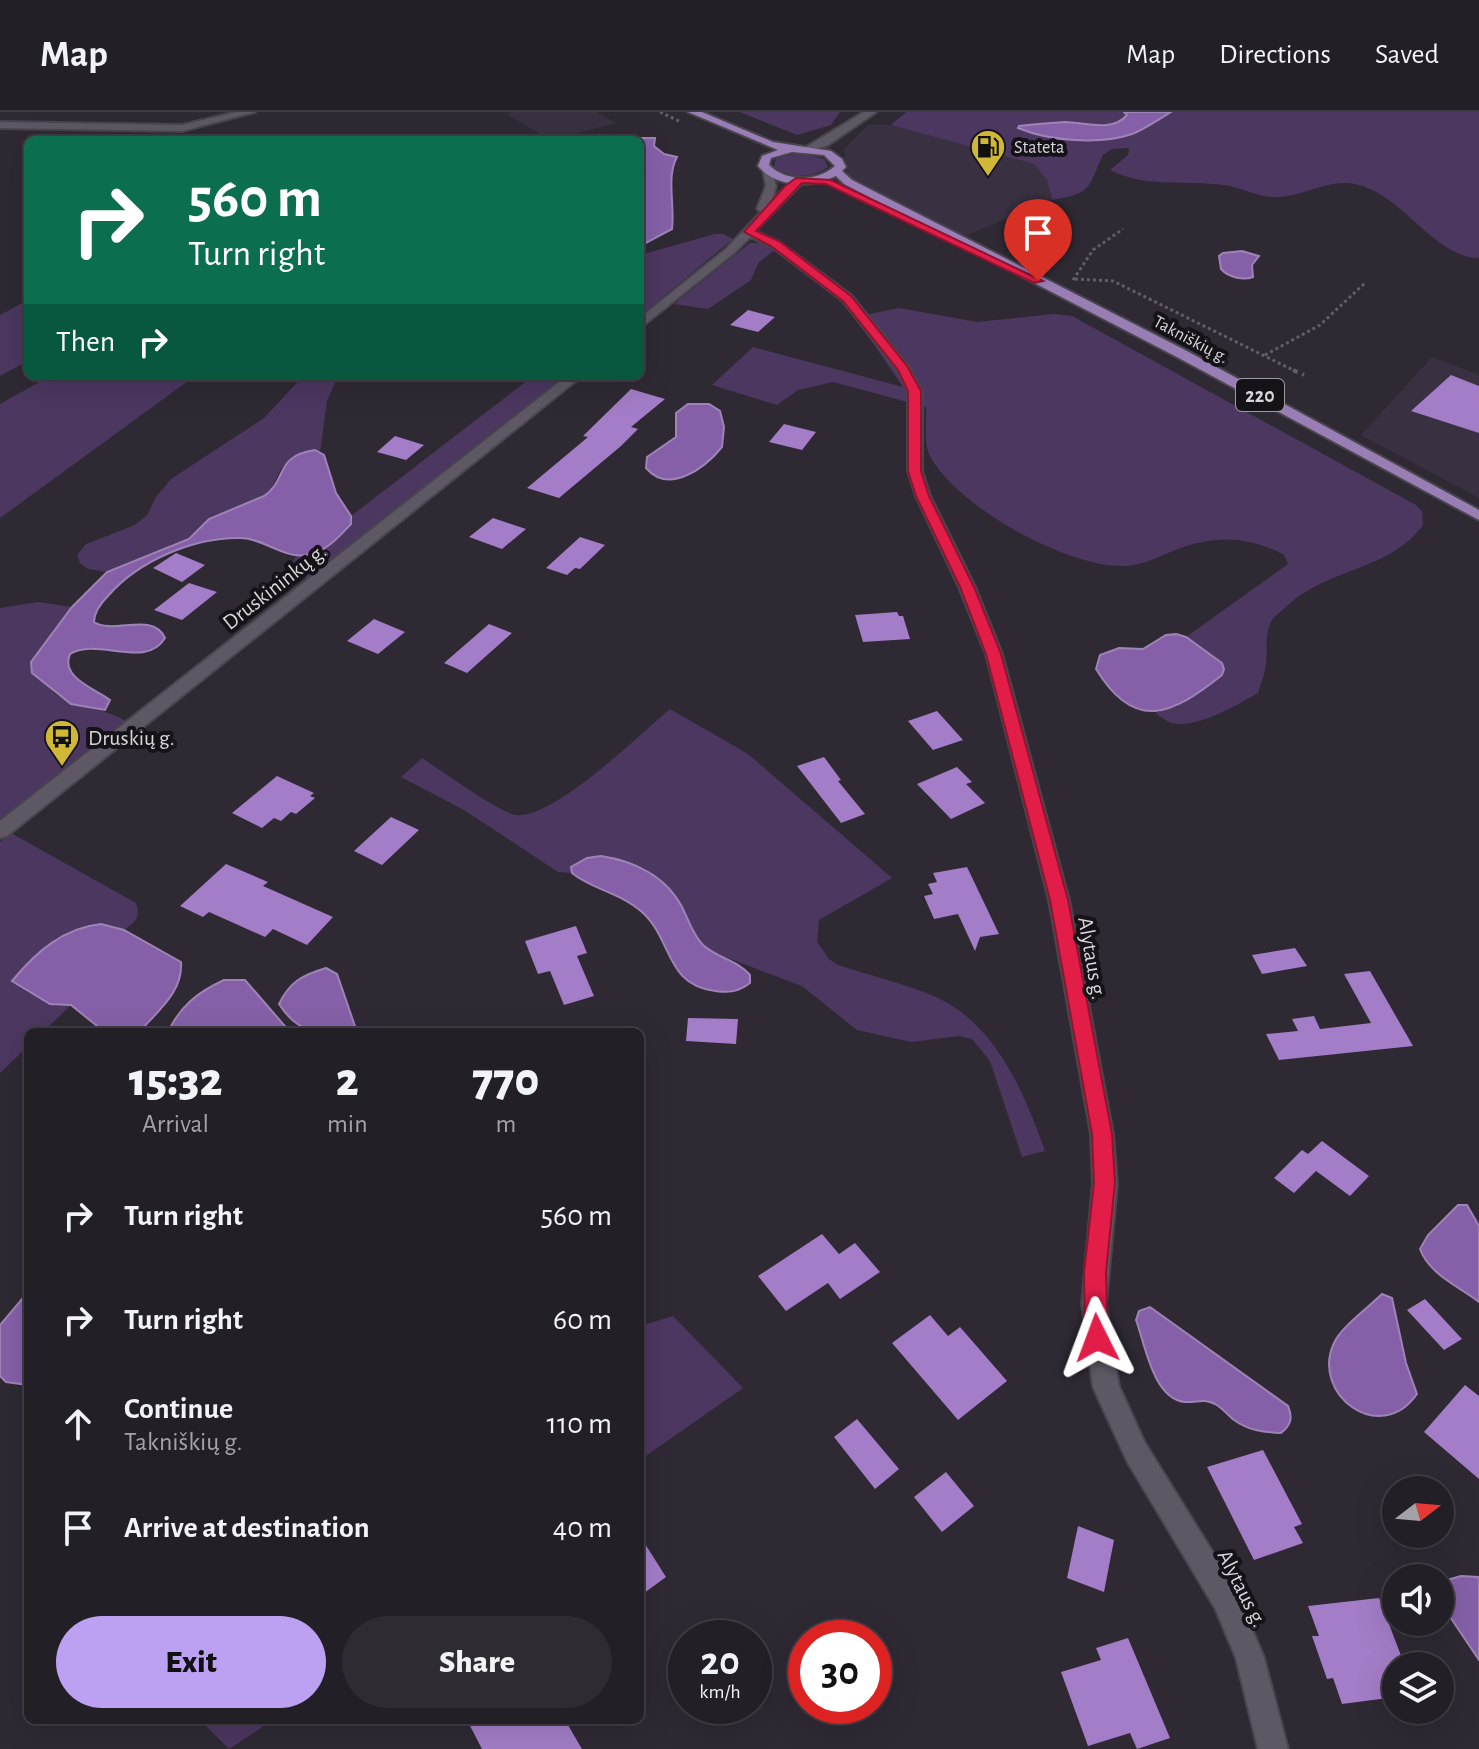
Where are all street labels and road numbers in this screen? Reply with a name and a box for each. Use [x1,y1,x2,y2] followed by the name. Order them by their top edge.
[1150,313,1231,367] street label: Takniškių g.
[1236,379,1284,411] road number: 220
[219,540,331,634] street label: Druskininkų g.
[1074,915,1110,1001] street label: Alytaus g.
[1213,1546,1271,1631] street label: Alytaus g.

